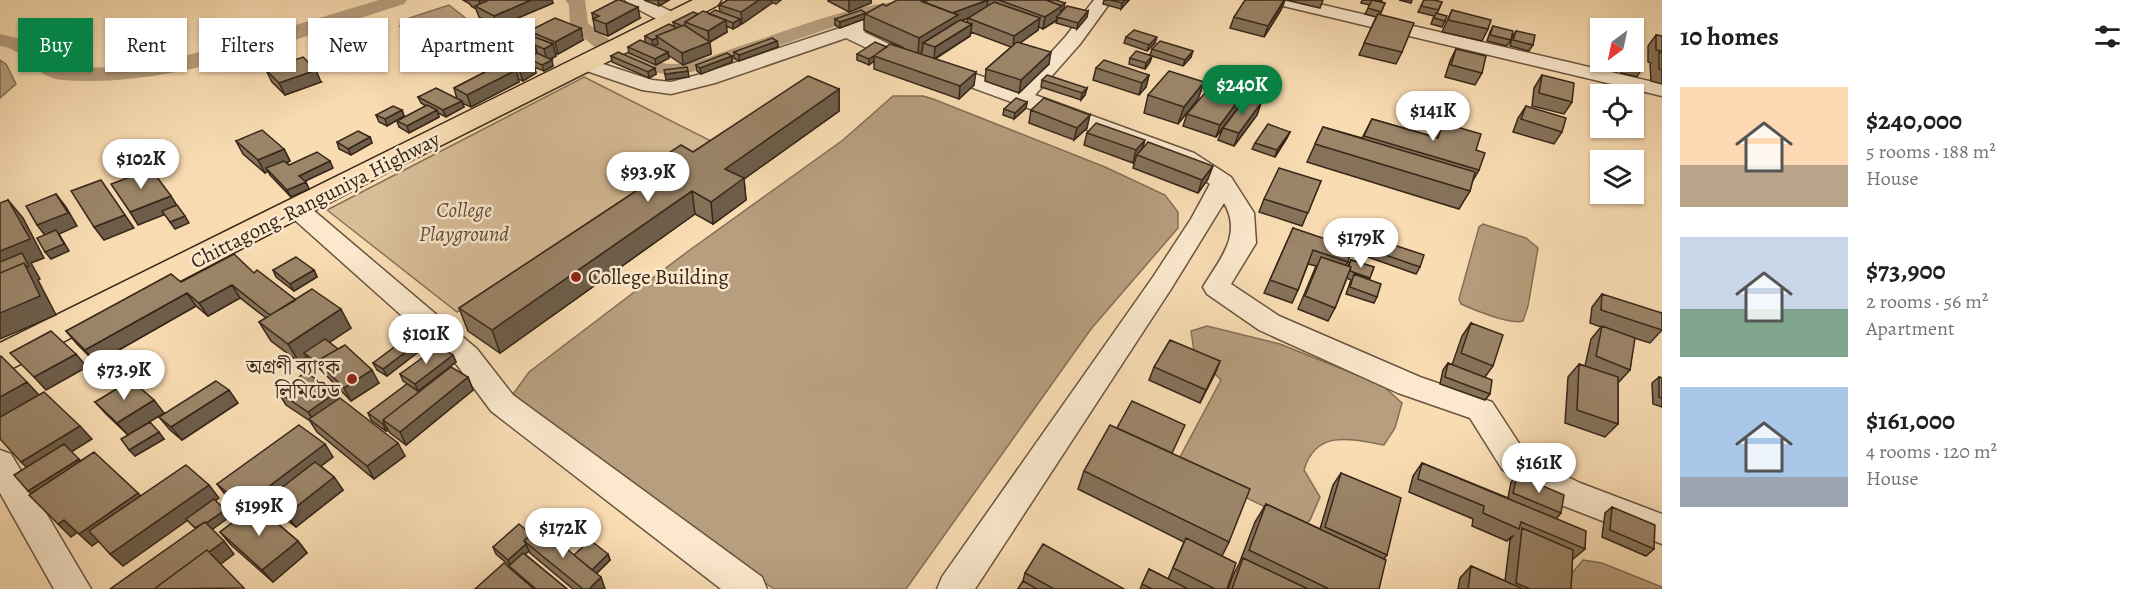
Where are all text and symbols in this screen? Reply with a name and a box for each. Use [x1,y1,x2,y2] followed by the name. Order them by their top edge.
[18,18,93,72] chip: Buy
[105,18,187,72] chip: Rent
[199,18,296,72] chip: Filters
[308,18,388,72] chip: New
[400,18,535,72] chip: Apartment
[1590,18,1644,72] north arrow
[1590,18,1644,204] map controls
[1680,19,1779,54] text: 10 homes
[2091,20,2124,53] icon: filters
[1200,65,1284,116] pin: $240K
[1216,71,1268,98] text: $240K
[1590,84,1644,138] button: locate
[1391,91,1475,142] pin: $141K
[1410,97,1456,124] text: $141K
[1866,103,1962,138] text: $240,000
[1728,111,1800,183] icon: home
[186,125,445,275] street label: Chittagong-Ranguniya Highway
[1866,138,1996,165] text: 5 rooms · 188 m²
[99,139,183,190] pin: $102K
[116,145,166,172] text: $102K
[1590,150,1644,204] button: layers
[599,152,697,203] pin: $93.9K
[620,158,676,185] text: $93.9K
[1866,165,1918,192] text: House
[419,196,509,248] park label: College Playground
[1319,218,1403,269] pin: $179K
[1337,224,1385,251] text: $179K
[1866,253,1946,288] text: $73,900
[1728,261,1800,333] icon: home
[588,263,729,291] place label: College Building
[569,270,583,284] marker: College Building
[1866,288,1988,315] text: 2 rooms · 56 m²
[384,314,468,365] pin: $101K
[1866,315,1955,342] text: Apartment
[403,320,449,347] text: $101K
[75,350,173,401] pin: $73.9K
[245,353,341,405] place label: অগ্রণী ব্যাংক লিমিটেড
[97,356,151,383] text: $73.9K
[345,372,359,386] marker: অগ্রণী ব্যাংক লিমিটেড
[1866,403,1955,438] text: $161,000
[1728,411,1800,483] icon: home
[1866,438,1997,465] text: 4 rooms · 120 m²
[1497,443,1581,494] pin: $161K
[1516,449,1562,476] text: $161K
[1866,465,1918,492] text: House
[217,486,301,537] pin: $199K
[235,492,283,519] text: $199K
[521,508,605,559] pin: $172K
[539,514,587,541] text: $172K

